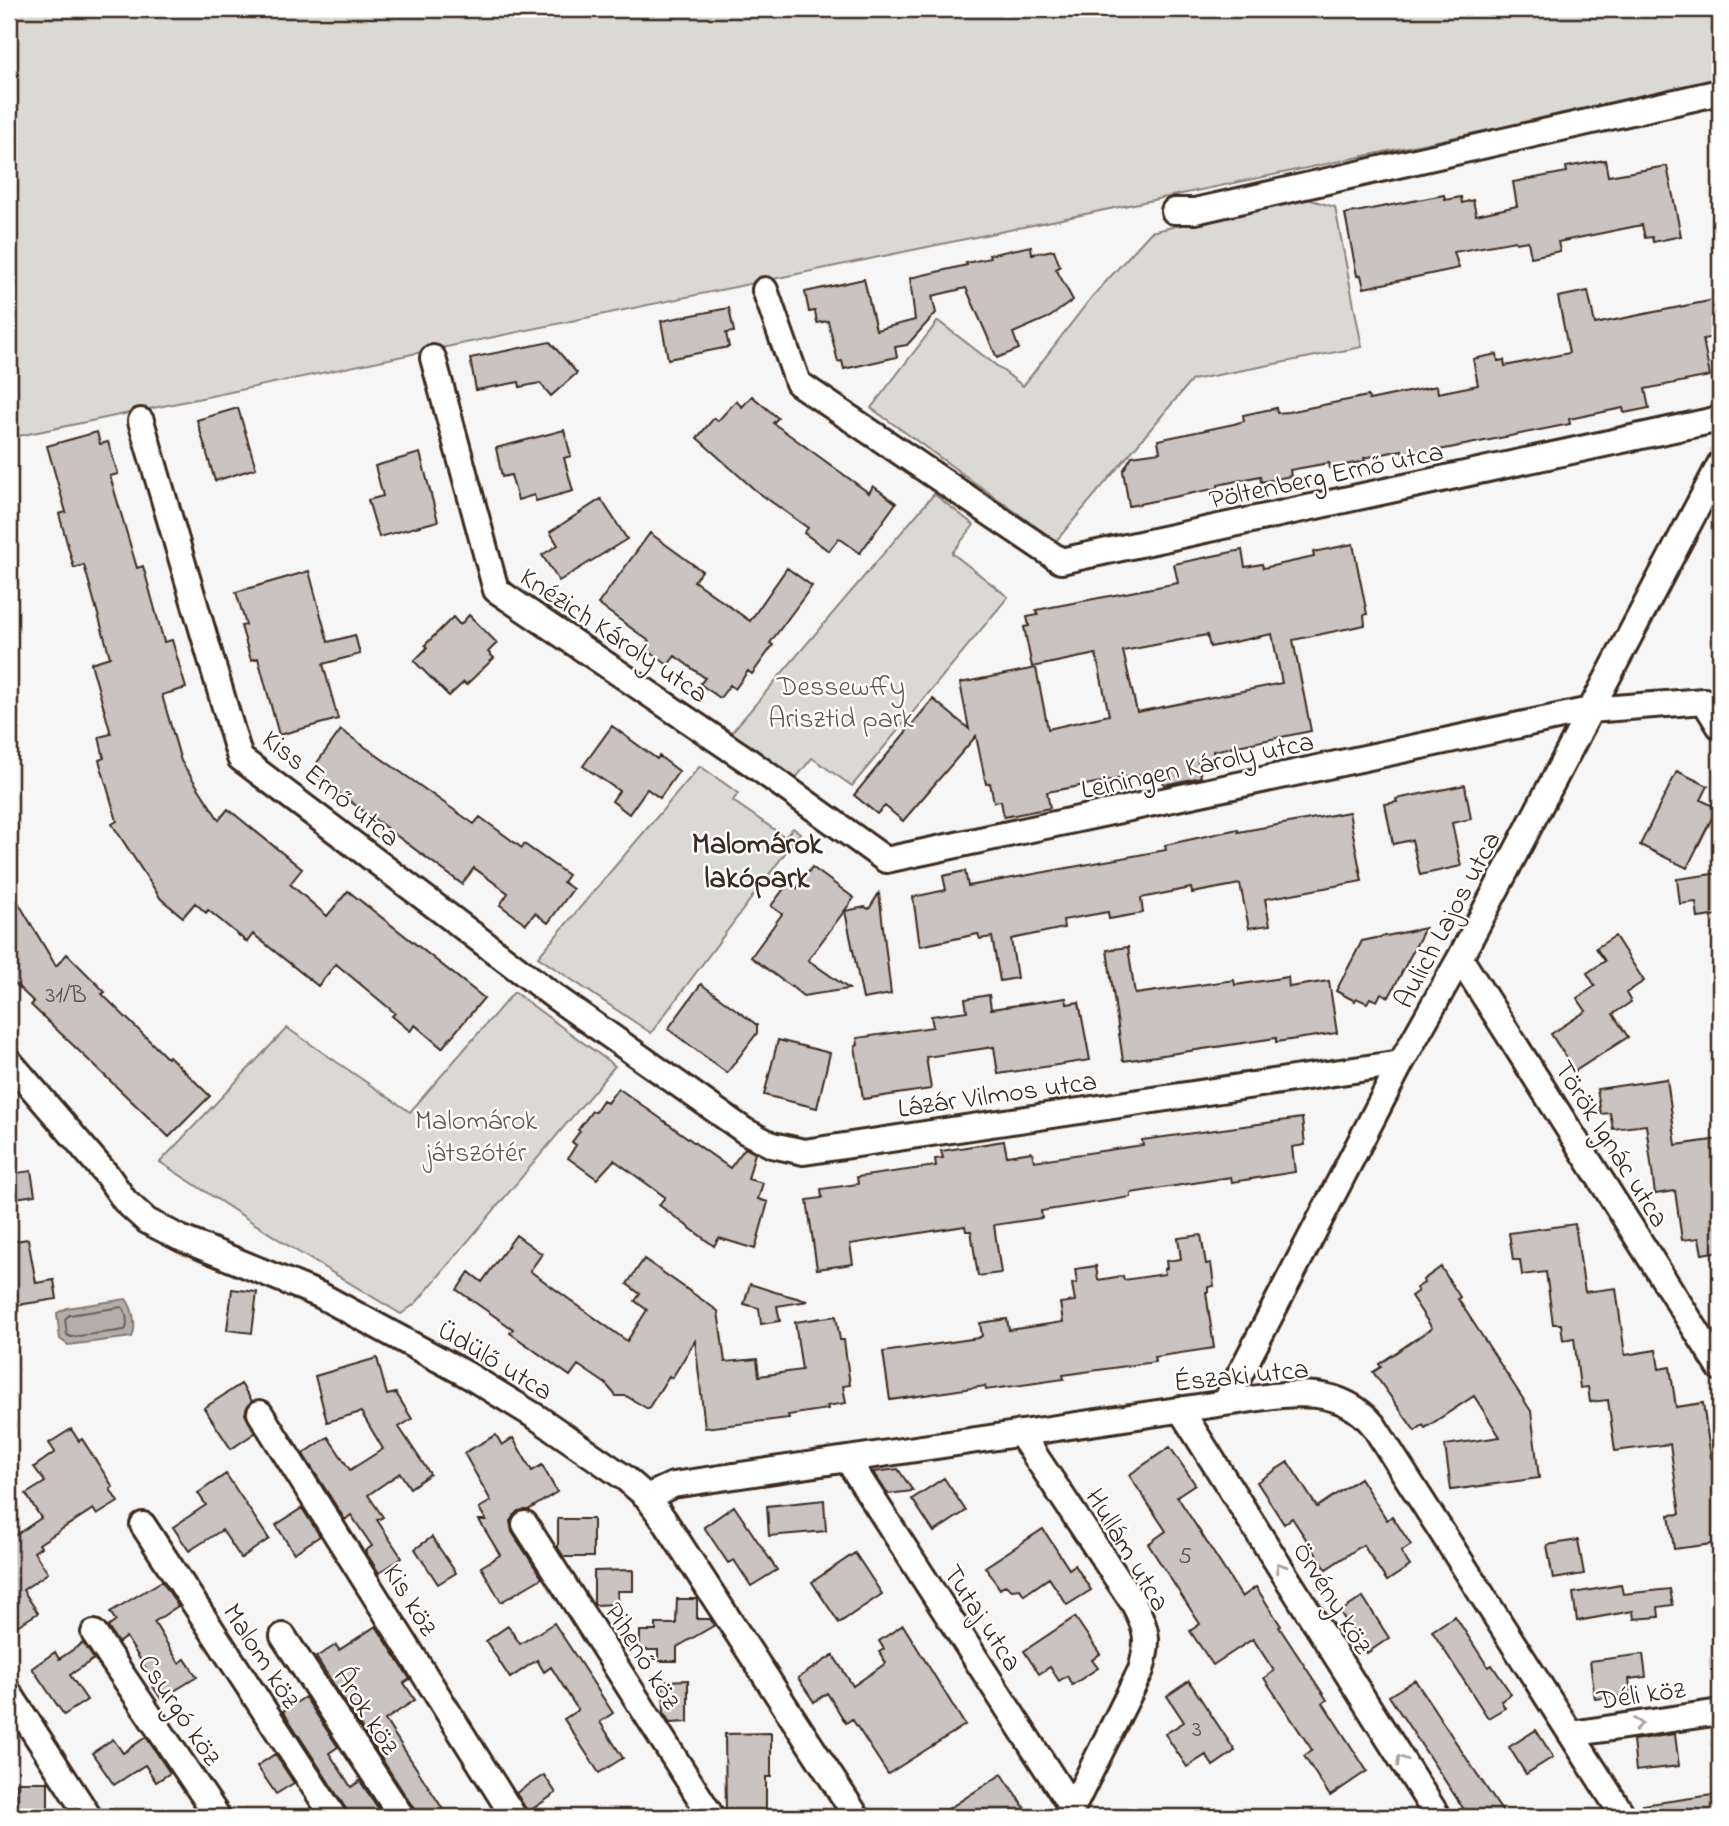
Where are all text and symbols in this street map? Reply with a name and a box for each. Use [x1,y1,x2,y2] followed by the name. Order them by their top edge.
[1206,433,1448,522] street label: Pöltenberg Ernő utca
[510,558,716,715] street label: Knézich Károly utca
[768,668,914,741] park label: Dessewffy Arisztid park
[252,721,408,859] street label: Kiss Ernő utca
[1078,723,1318,812] street label: Leiningen Károly utca
[692,824,823,902] district label: Malomárok lakópark
[1385,825,1513,1017] street label: Aulich Lajos utca
[45,979,87,1014] house number: 31/B
[1542,1053,1678,1237] street label: Török Ignác utca
[895,1062,1100,1131] street label: Lázár Vilmos utca
[415,1102,538,1175] park label: Malomárok játszótér
[429,1311,560,1413] street label: Üdülő utca
[1172,1350,1311,1405] street label: Északi utca
[1073,1481,1179,1620] street label: Hullám utca
[1280,1535,1382,1663] street label: Örvény köz
[1178,1540,1192,1575] house number: 5
[371,1557,447,1645] street label: Kis köz
[931,1557,1031,1681] street label: Tutaj utca
[1275,1562,1288,1575] one-way arrow
[592,1595,690,1719] street label: Pihenő köz
[211,1596,310,1718] street label: Malom köz
[126,1647,231,1775] street label: Csurgó köz
[321,1660,409,1764] street label: Árok köz
[1594,1670,1688,1723] street label: Déli köz
[1192,1713,1202,1748] house number: 3
[1632,1717,1644,1732] one-way arrow
[1397,1754,1410,1767] one-way arrow

